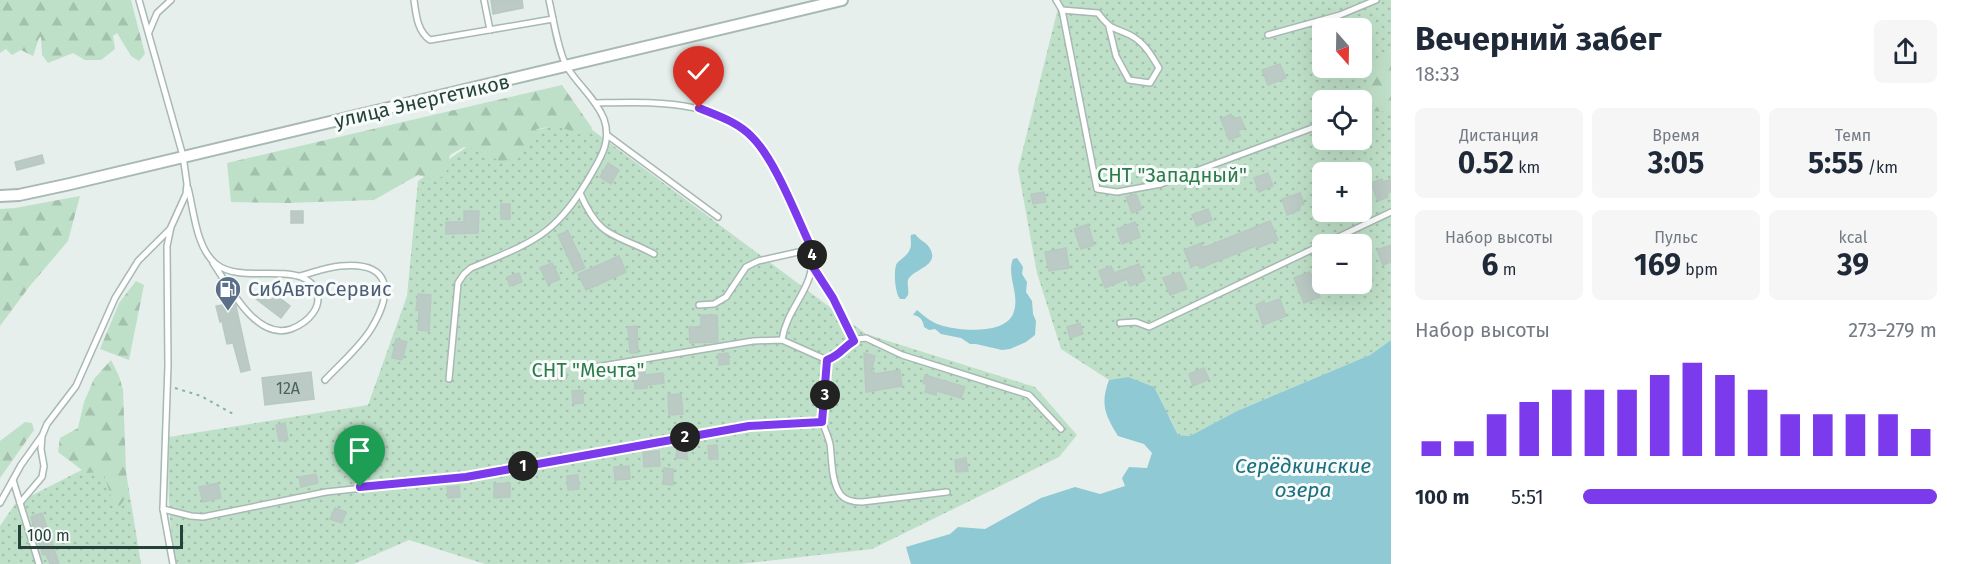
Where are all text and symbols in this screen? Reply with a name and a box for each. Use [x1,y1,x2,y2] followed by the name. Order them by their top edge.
[1312,18,1372,78] north arrow
[1312,18,1372,294] map controls
[1415,19,1661,59] text: Вечерний забег
[1874,20,1937,83] button: share
[673,46,724,108] pin
[682,55,715,88] icon: check
[1415,62,1460,86] text: 18:33
[332,69,512,133] street label: улица Энергетиков
[1312,90,1372,150] button: locate
[1459,126,1539,145] text: Дистанция
[1652,126,1700,145] text: Время
[1835,126,1871,145] text: Темп
[1458,145,1514,181] text: 0.52
[1648,145,1704,181] text: 3:05
[1808,145,1864,181] text: 5:55
[1514,158,1540,177] text: km
[1864,158,1898,177] text: /km
[1312,162,1372,222] button: +
[1097,163,1247,187] park label: СНТ "Западный"
[1445,228,1553,247] text: Набор высоты
[1654,228,1698,247] text: Пульс
[1839,228,1867,247] text: kcal
[1312,234,1372,294] button: −
[797,240,827,270] pin: 4
[807,245,817,264] text: 4
[1482,247,1498,283] text: 6
[1634,247,1681,283] text: 169
[1837,247,1869,283] text: 39
[1498,260,1516,279] text: m
[1681,260,1718,279] text: bpm
[213,274,243,312] fuel station icon: СибАвтоСервис
[248,277,391,301] place label: СибАвтоСервис
[1415,318,1550,342] text: Набор высоты
[1848,318,1937,342] text: 273–279 m
[532,358,644,382] park label: СНТ "Мечта"
[276,379,301,398] house number: 12А
[810,380,840,410] pin: 3
[821,385,829,404] text: 3
[670,422,700,452] pin: 2
[334,425,385,487] pin
[681,427,689,446] text: 2
[343,434,376,467] icon: arrive
[508,451,538,481] pin: 1
[1235,453,1371,503] water label: Серёдкинские озера
[519,456,527,475] text: 1
[1415,485,1469,509] text: 100 m
[1511,485,1544,509] text: 5:51
[18,522,183,550] scale bar
[27,526,70,545] text: 100 m

